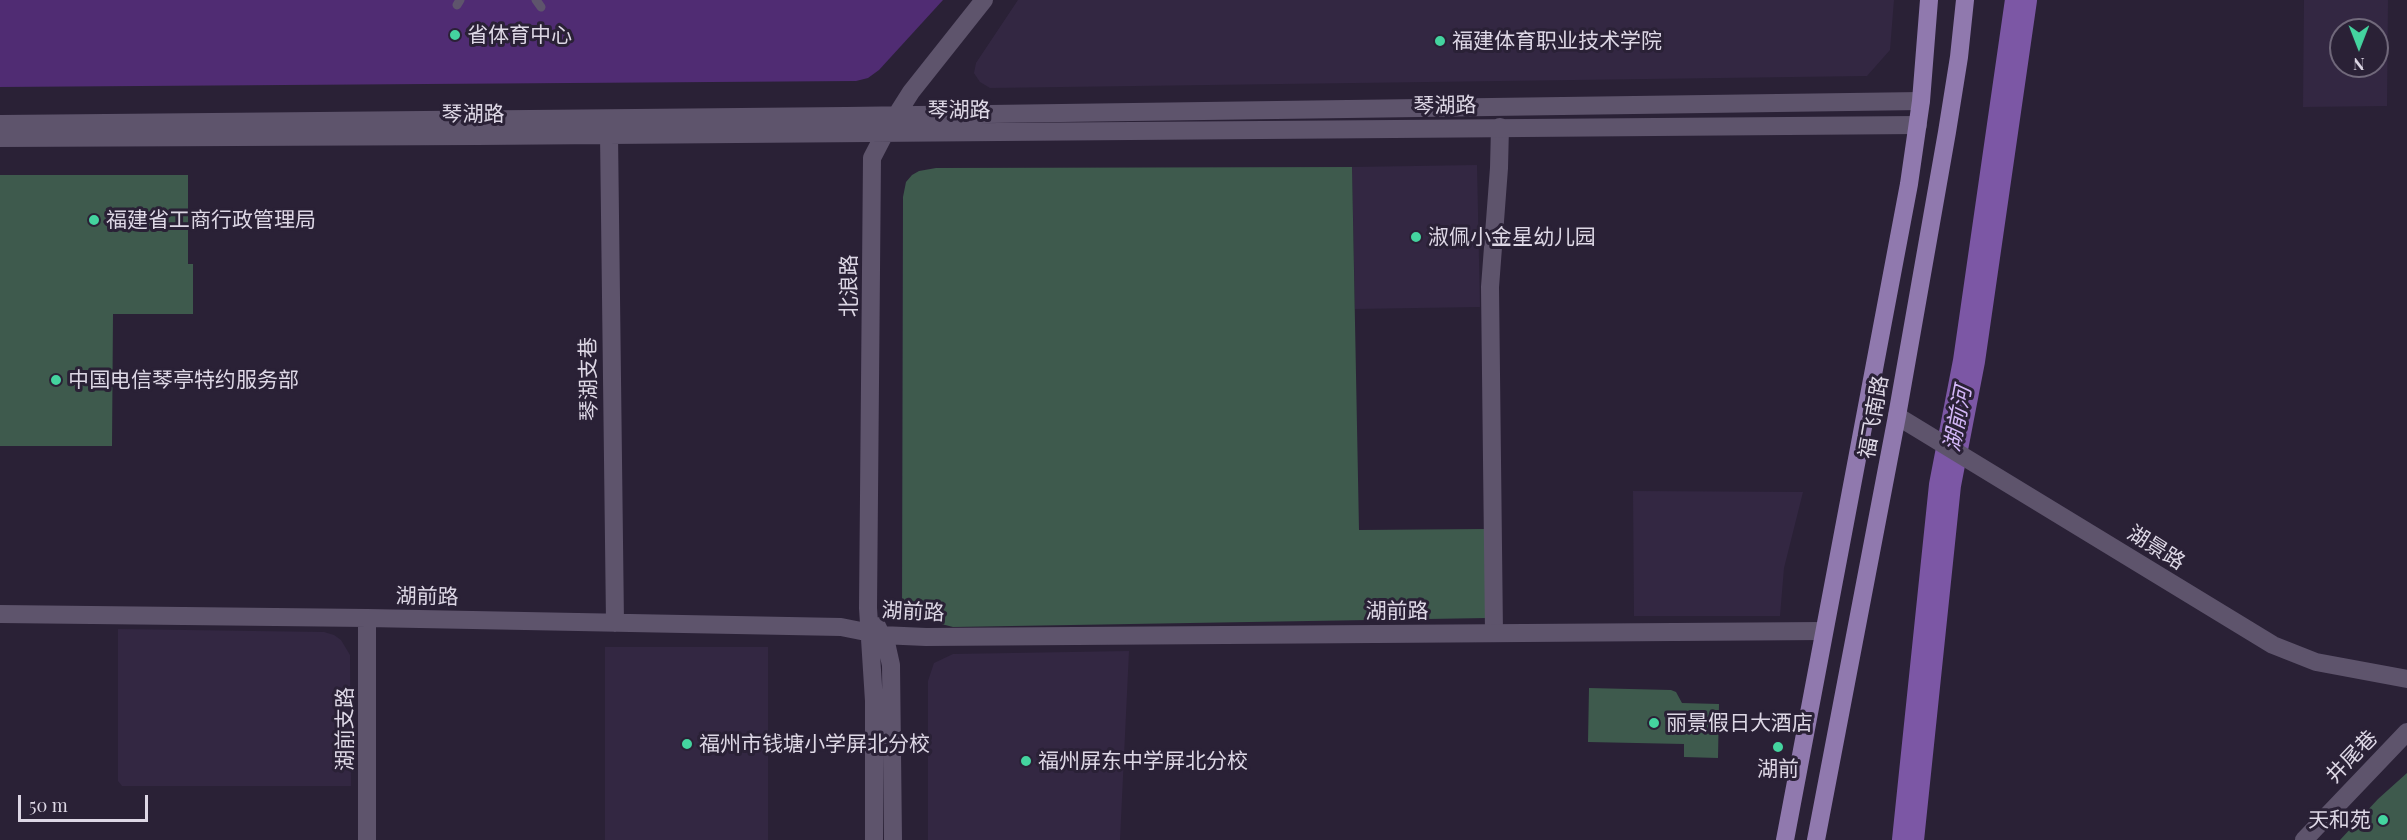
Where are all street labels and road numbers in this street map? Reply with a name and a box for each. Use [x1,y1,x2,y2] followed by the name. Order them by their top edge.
[1413,93,1477,119] street label: 琴湖路
[928,97,990,123] street label: 琴湖路
[442,101,504,127] street label: 琴湖路
[836,255,862,317] street label: 北浪路
[576,337,602,421] street label: 琴湖支巷
[1854,373,1894,461] street label: 福飞南路
[2123,521,2189,575] street label: 湖景路
[395,584,459,610] street label: 湖前路
[881,598,945,626] street label: 湖前路
[1366,598,1428,624] street label: 湖前路
[332,687,358,771] street label: 湖前支路
[2321,726,2383,788] street label: 井尾巷

